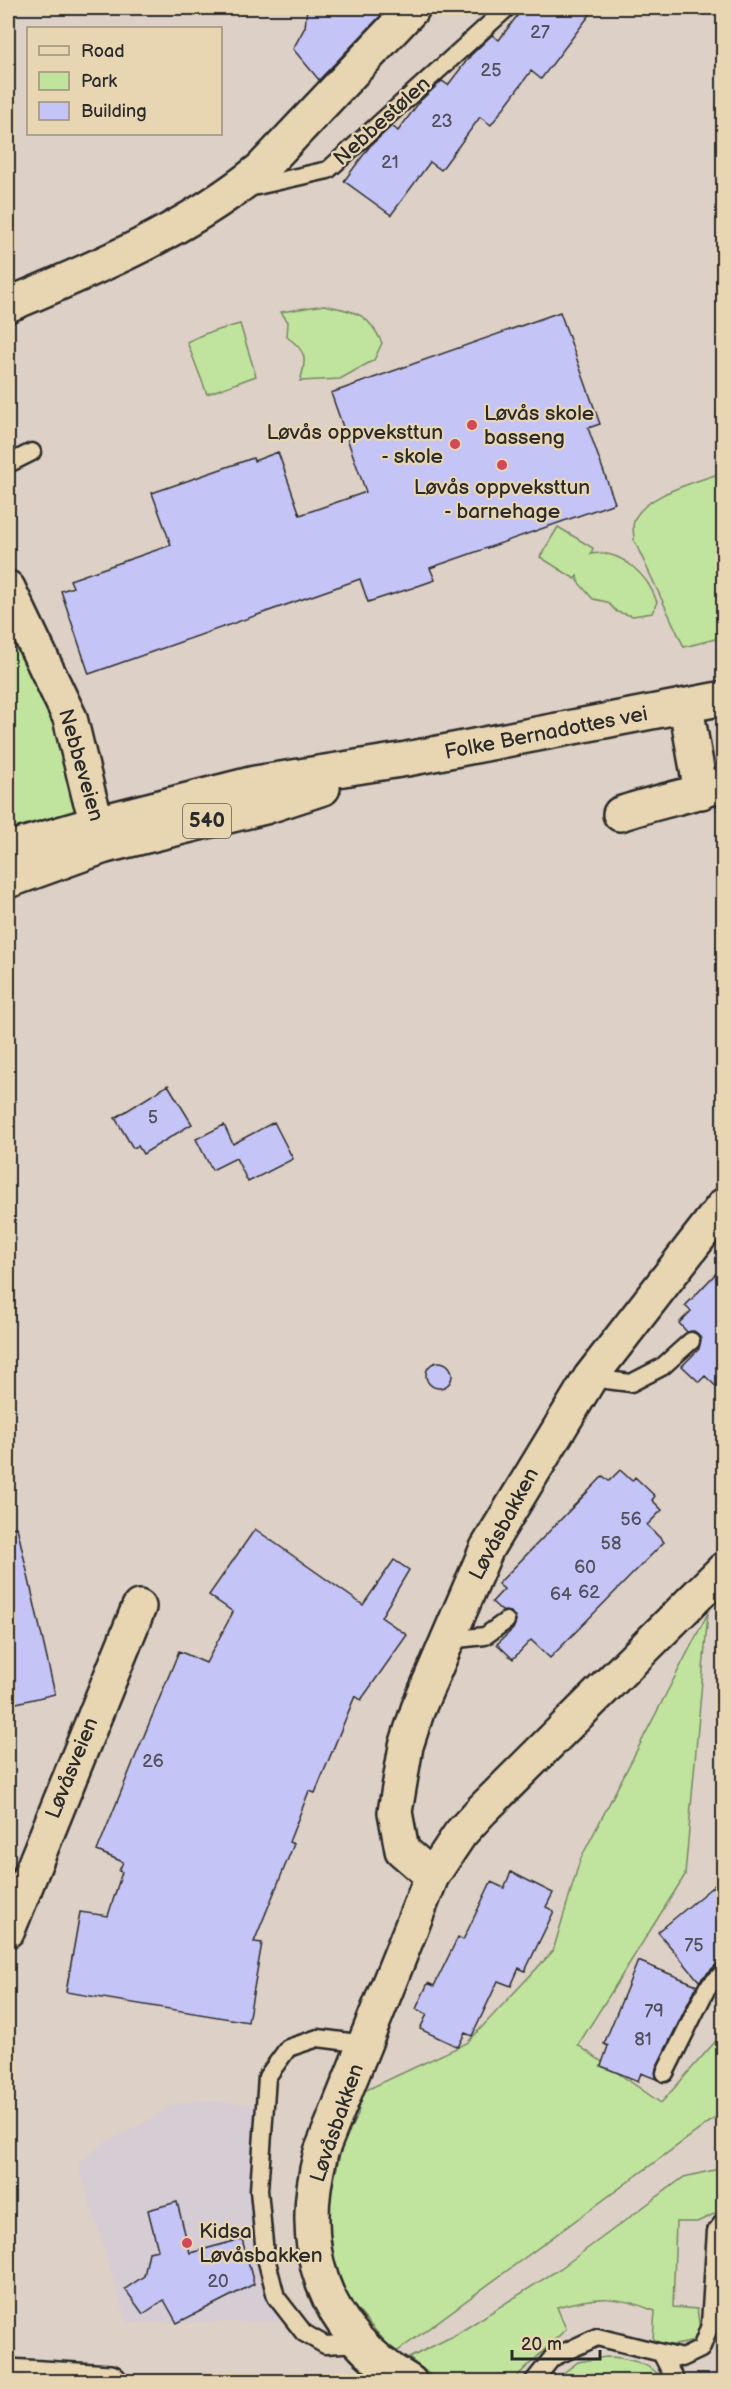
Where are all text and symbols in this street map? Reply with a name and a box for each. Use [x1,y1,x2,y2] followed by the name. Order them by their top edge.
[530,22,550,43] house number: 27
[27,27,222,135] legend
[81,41,125,62] text: Road
[481,60,501,81] house number: 25
[81,71,117,92] text: Park
[329,71,435,171] street label: Nebbestølen
[81,101,147,122] text: Building
[431,111,453,132] house number: 23
[381,152,399,173] house number: 21
[484,401,594,450] place label: Løvås skole basseng
[465,418,479,432] marker: Løvås skole basseng
[267,420,443,469] place label: Løvås oppveksttun - skole
[448,437,462,451] marker: Løvås oppveksttun - skole
[495,458,509,472] marker: Løvås oppveksttun - barnehage
[414,475,590,524] place label: Løvås oppveksttun - barnehage
[442,701,650,765] street label: Folke Bernadottes vei
[53,706,109,824] street label: Nebbeveien
[183,804,231,838] road number: 540
[148,1107,158,1128] house number: 5
[464,1464,544,1584] street label: Løvåsbakken
[620,1509,642,1530] house number: 56
[601,1533,621,1554] house number: 58
[574,1557,596,1578] house number: 60
[578,1582,600,1603] house number: 62
[550,1584,572,1605] house number: 64
[40,1714,104,1822] street label: Løvåsveien
[142,1751,164,1772] house number: 26
[684,1935,704,1956] house number: 75
[644,2001,664,2022] house number: 79
[634,2029,652,2050] house number: 81
[305,2061,369,2185] street label: Løvåsbakken
[199,2219,323,2268] place label: Kidsa Løvåsbakken
[180,2236,194,2250] marker: Kidsa Løvåsbakken
[207,2271,229,2292] house number: 20
[512,2323,600,2361] scale bar
[521,2334,562,2355] text: 20 m

